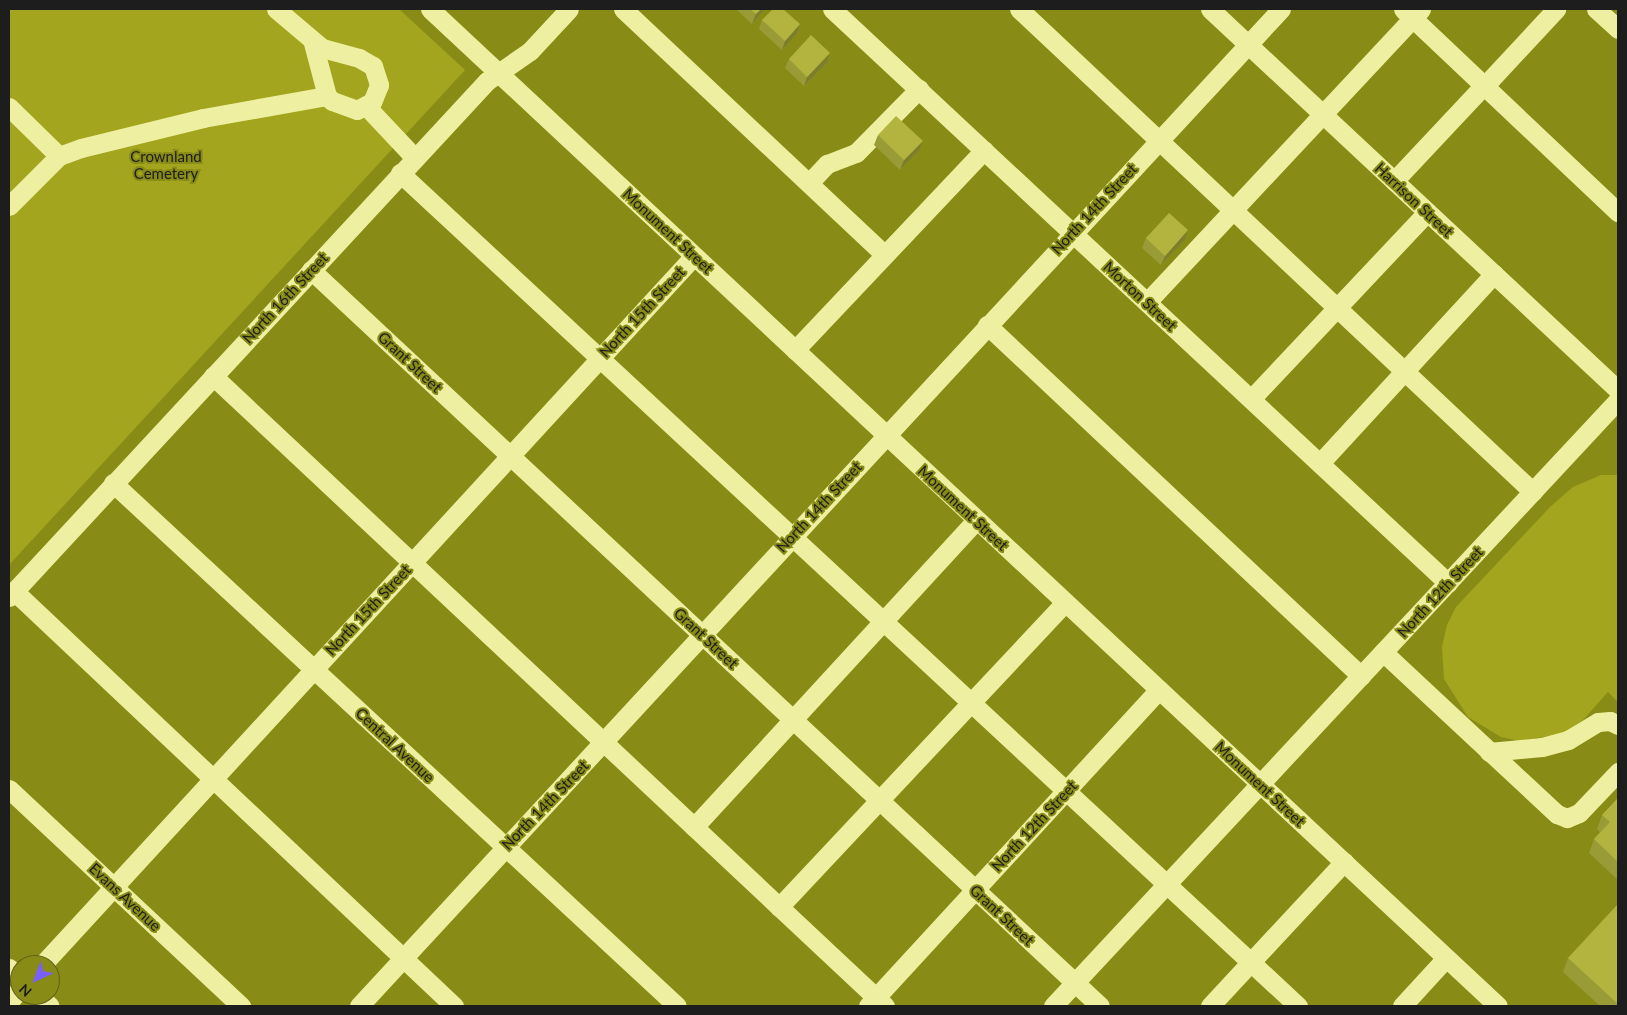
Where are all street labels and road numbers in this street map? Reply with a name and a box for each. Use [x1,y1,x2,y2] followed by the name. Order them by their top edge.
[1371,159,1457,241] street label: Harrison Street
[1047,160,1141,258] street label: North 14th Street
[619,185,717,277] street label: Monument Street
[238,249,332,347] street label: North 16th Street
[1100,258,1180,334] street label: Morton Street
[595,263,689,361] street label: North 15th Street
[374,328,446,396] street label: Grant Street
[772,458,866,556] street label: North 14th Street
[914,462,1012,554] street label: Monument Street
[1393,543,1487,641] street label: North 12th Street
[321,561,415,659] street label: North 15th Street
[670,604,742,672] street label: Grant Street
[352,704,438,786] street label: Central Avenue
[1211,738,1309,830] street label: Monument Street
[498,757,592,853] street label: North 14th Street
[987,777,1081,875] street label: North 12th Street
[85,859,165,935] street label: Evans Avenue
[966,881,1038,949] street label: Grant Street

